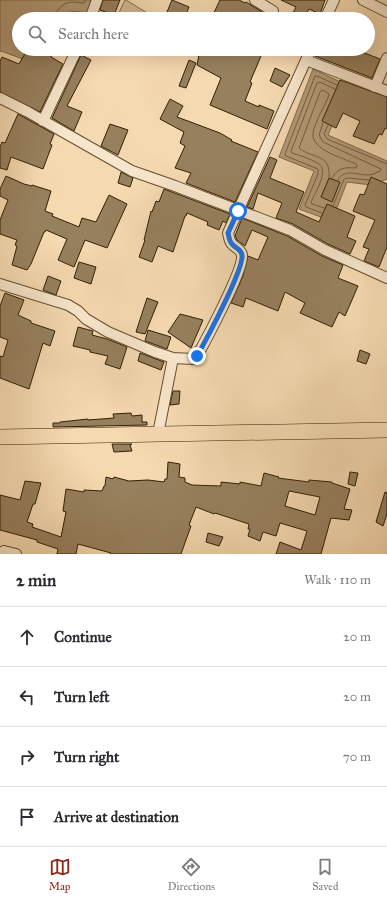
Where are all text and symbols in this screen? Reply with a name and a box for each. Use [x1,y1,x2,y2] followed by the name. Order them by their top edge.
[12,12,375,56] search box
[26,23,48,45] icon: search
[58,25,129,43] text: Search here
[229,202,247,220] route start
[188,347,206,365] route end
[16,570,56,591] text: 2 min
[304,572,371,588] text: Walk · 110 m
[16,626,38,648] icon: ahead
[54,628,112,646] text: Continue
[343,629,371,645] text: 20 m
[16,686,38,708] icon: left
[54,688,110,706] text: Turn left
[343,689,371,705] text: 20 m
[16,746,38,768] icon: right
[54,748,119,766] text: Turn right
[343,749,371,765] text: 70 m
[16,806,38,828] icon: arrive
[54,808,179,826] text: Arrive at destination
[49,856,71,893] tab: Map
[168,856,215,893] tab: Directions
[312,856,338,893] tab: Saved

